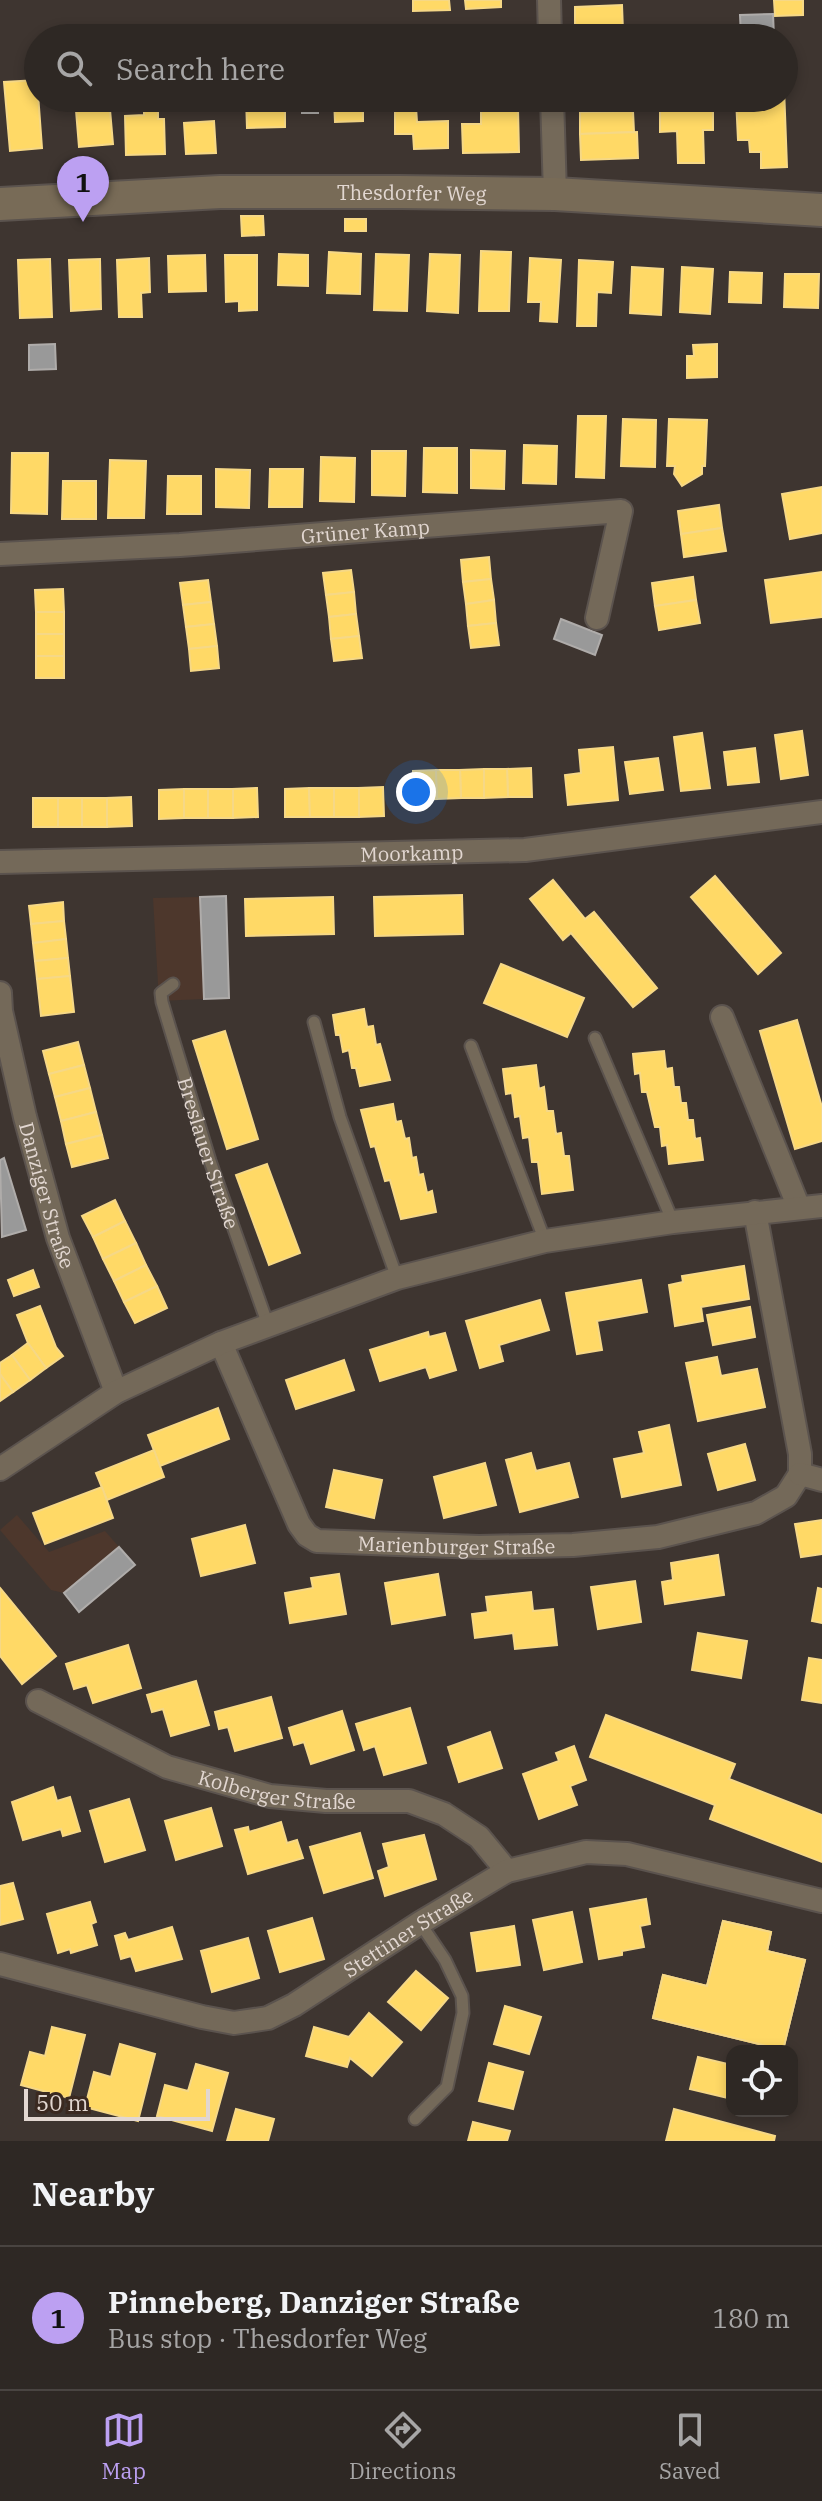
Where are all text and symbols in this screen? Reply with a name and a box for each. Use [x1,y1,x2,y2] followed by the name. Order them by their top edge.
[24,24,798,112] search box
[52,46,96,90] icon: search
[116,49,285,88] text: Search here
[57,156,109,222] pin: 1
[337,179,487,207] street label: Thesdorfer Weg
[300,512,431,549] street label: Grüner Kamp
[396,772,436,812] your location
[360,838,464,867] street label: Moorkamp
[172,1073,246,1233] street label: Breslauer Straße
[13,1119,82,1272] street label: Danziger Straße
[357,1529,556,1561] street label: Marienburger Straße
[195,1763,356,1815] street label: Kolberger Straße
[337,1881,478,1983] street label: Stettiner Straße
[726,2045,798,2117] map controls
[726,2045,798,2117] button: locate
[24,2085,210,2121] scale bar
[36,2088,88,2117] text: 50 m
[32,2171,154,2215] text: Nearby
[108,2282,520,2321] text: Pinneberg, Danziger Straße
[50,2301,66,2335] text: 1
[712,2301,790,2335] text: 180 m
[108,2321,427,2355] text: Bus stop · Thesdorfer Weg
[101,2408,146,2485] tab: Map
[349,2408,456,2485] tab: Directions
[659,2408,721,2485] tab: Saved

